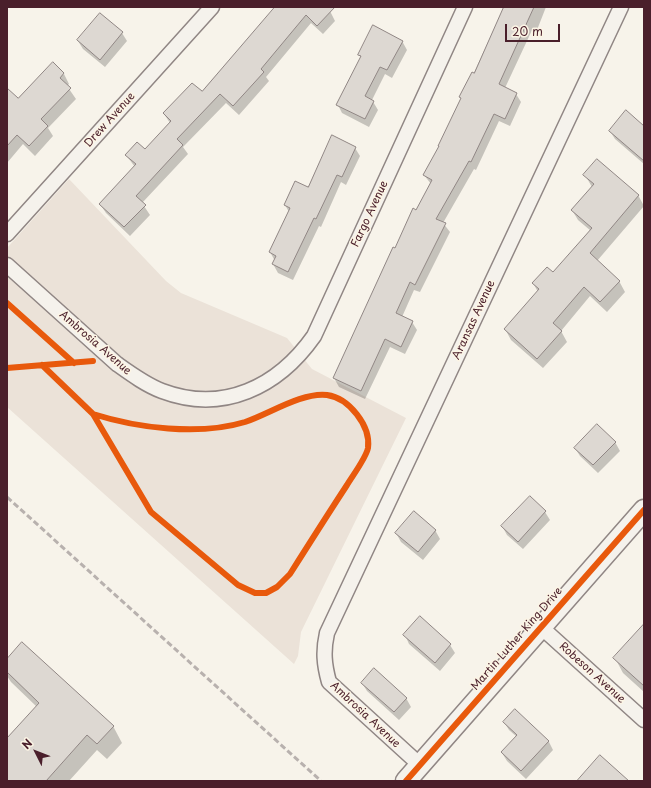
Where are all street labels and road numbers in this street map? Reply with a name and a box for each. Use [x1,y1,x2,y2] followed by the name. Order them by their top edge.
[82,90,138,150] street label: Drew Avenue
[349,179,391,249] street label: Fargo Avenue
[450,278,498,362] street label: Aransas Avenue
[56,308,134,378] street label: Ambrosia Avenue
[469,585,565,693] street label: Martin Luther King Drive
[556,640,628,706] street label: Robeson Avenue
[327,679,403,751] street label: Ambrosia Avenue

